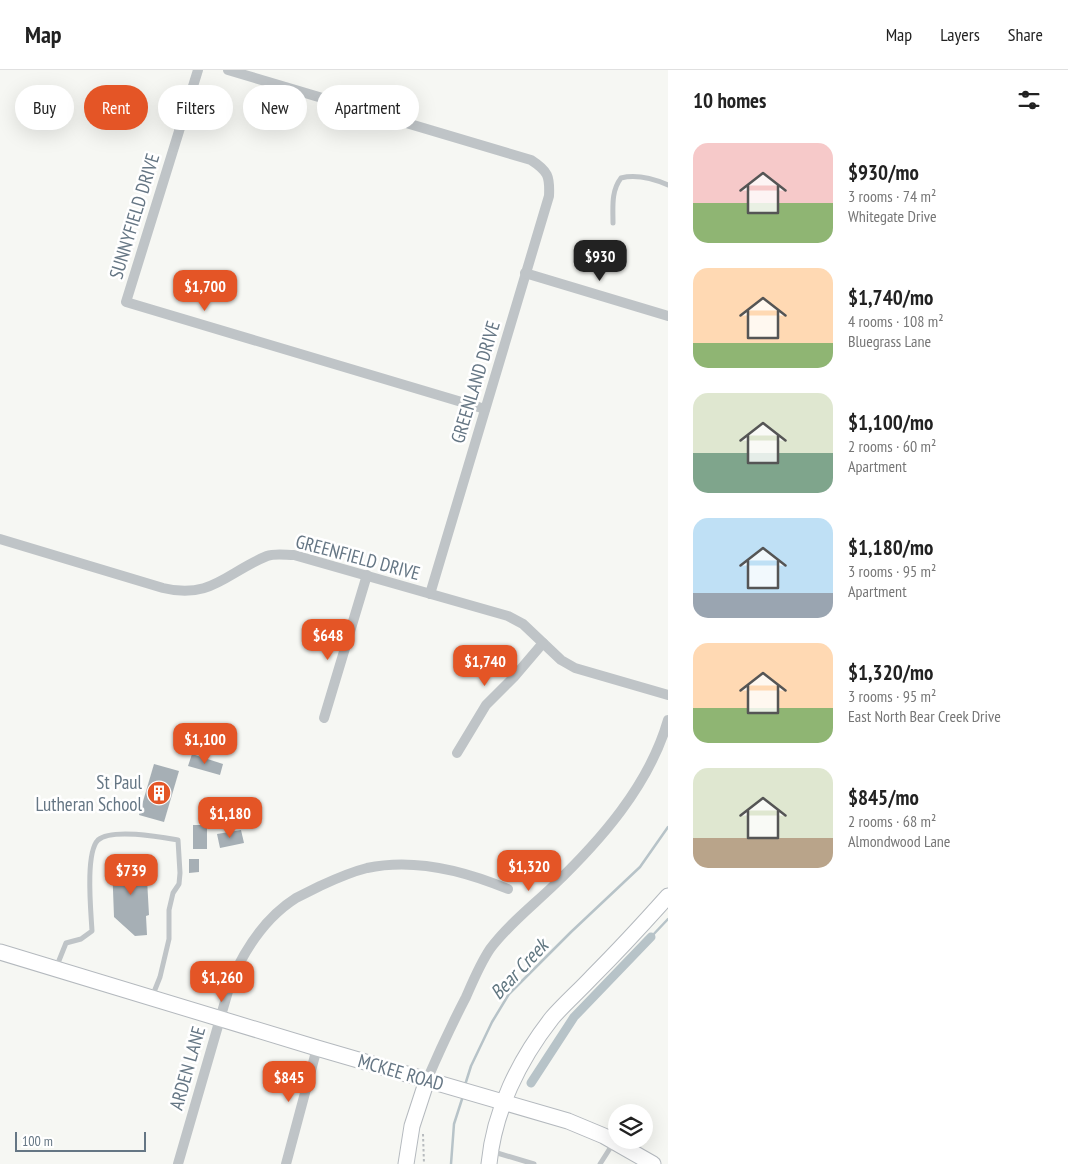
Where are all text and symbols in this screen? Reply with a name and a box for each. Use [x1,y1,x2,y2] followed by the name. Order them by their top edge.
[25,19,62,50] text: Map
[886,23,912,46] text: Map
[940,23,980,46] text: Layers
[1008,23,1043,46] text: Share
[15,85,74,130] chip: Buy
[84,85,148,130] chip: Rent
[158,85,233,130] chip: Filters
[243,85,307,130] chip: New
[317,85,419,130] chip: Apartment
[1015,86,1043,114] icon: filters
[693,87,766,114] text: 10 homes
[104,150,164,282] street label: SUNNYFIELD DRIVE
[848,159,919,186] text: $930/mo
[733,163,793,223] icon: home
[848,186,936,206] text: 3 rooms · 74 m²
[848,206,937,226] text: Whitegate Drive
[570,240,630,282] pin: $930
[585,246,615,266] text: $930
[164,270,246,312] pin: $1,700
[184,276,226,296] text: $1,700
[848,284,933,311] text: $1,740/mo
[733,288,793,348] icon: home
[848,311,944,331] text: 4 rooms · 108 m²
[445,318,505,446] street label: GREENLAND DRIVE
[848,331,931,351] text: Bluegrass Lane
[848,409,933,436] text: $1,100/mo
[733,413,793,473] icon: home
[848,436,936,456] text: 2 rooms · 60 m²
[848,456,907,476] text: Apartment
[293,529,423,585] street label: GREENFIELD DRIVE
[848,534,933,561] text: $1,180/mo
[733,538,793,598] icon: home
[848,561,936,581] text: 3 rooms · 95 m²
[848,581,907,601] text: Apartment
[298,618,358,661] pin: $648
[313,625,343,645] text: $648
[444,644,526,687] pin: $1,740
[464,651,506,671] text: $1,740
[848,659,933,686] text: $1,320/mo
[733,663,793,723] icon: home
[848,686,936,706] text: 3 rooms · 95 m²
[848,706,1001,726] text: East North Bear Creek Drive
[164,722,246,765] pin: $1,100
[184,729,226,749] text: $1,100
[35,770,143,816] place label: St Paul Lutheran School
[146,780,172,806] building icon: St Paul Lutheran School
[848,784,919,811] text: $845/mo
[733,788,793,848] icon: home
[189,796,271,839] pin: $1,180
[209,803,251,823] text: $1,180
[848,811,936,831] text: 2 rooms · 68 m²
[848,831,950,851] text: Almondwood Lane
[488,850,570,892] pin: $1,320
[101,854,161,896] pin: $739
[508,856,550,876] text: $1,320
[116,860,146,880] text: $739
[484,931,555,1005] water label: Bear Creek
[181,960,263,1003] pin: $1,260
[201,967,243,987] text: $1,260
[164,1023,210,1113] street label: ARDEN LANE
[355,1048,447,1096] street label: MCKEE ROAD
[259,1060,319,1103] pin: $845
[274,1067,304,1087] text: $845
[608,1104,653,1149] map controls
[608,1104,653,1149] button: layers
[15,1129,146,1152] scale bar
[22,1132,53,1150] text: 100 m

